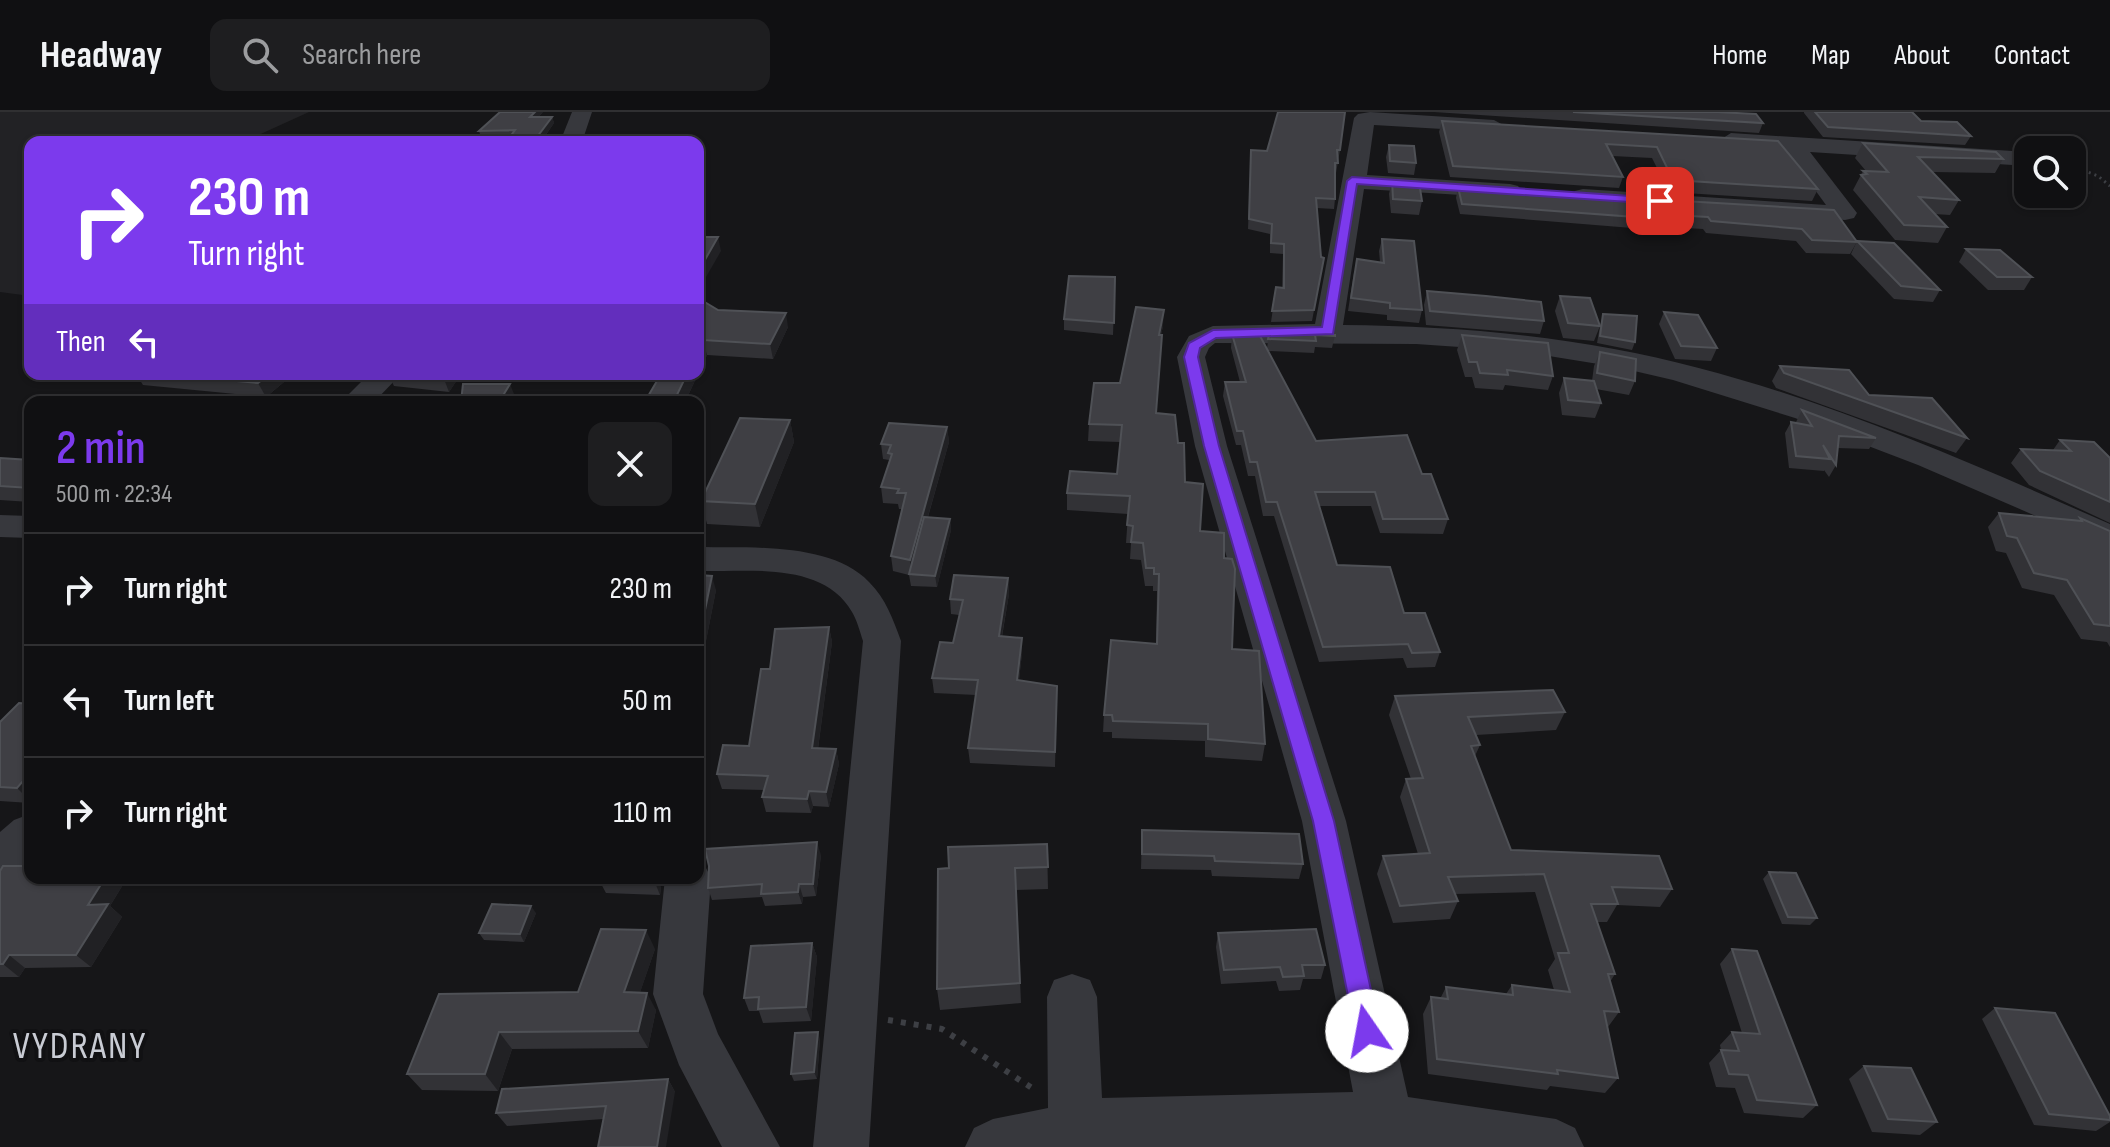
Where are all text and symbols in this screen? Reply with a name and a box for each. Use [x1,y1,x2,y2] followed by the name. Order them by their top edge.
[210,19,770,91] search box
[40,33,162,78] text: Headway
[238,33,282,77] icon: search
[302,37,421,73] text: Search here
[1712,39,1767,72] text: Home
[1811,39,1850,72] text: Map
[1894,39,1950,72] text: About
[1994,39,2070,72] text: Contact
[2014,136,2086,208] map controls
[2014,136,2086,208] button: search
[188,165,310,232] text: 230 m
[1626,167,1694,235] pin
[56,168,160,272] icon: right
[1638,179,1682,223] icon: arrive
[188,233,305,276] text: Turn right
[122,320,166,364] icon: left
[56,324,106,360] text: Then
[56,420,146,477] text: 2 min
[588,422,672,506] button: close
[56,479,172,510] text: 500 m · 22:34
[56,567,100,611] icon: right
[124,571,227,607] text: Turn right
[610,571,672,607] text: 230 m
[56,679,100,723] icon: left
[124,683,214,719] text: Turn left
[623,683,672,719] text: 50 m
[56,791,100,835] icon: right
[124,795,227,831] text: Turn right
[614,795,672,831] text: 110 m
[1325,989,1409,1073] position arrow
[13,1024,147,1069] district label: VYDRANY

